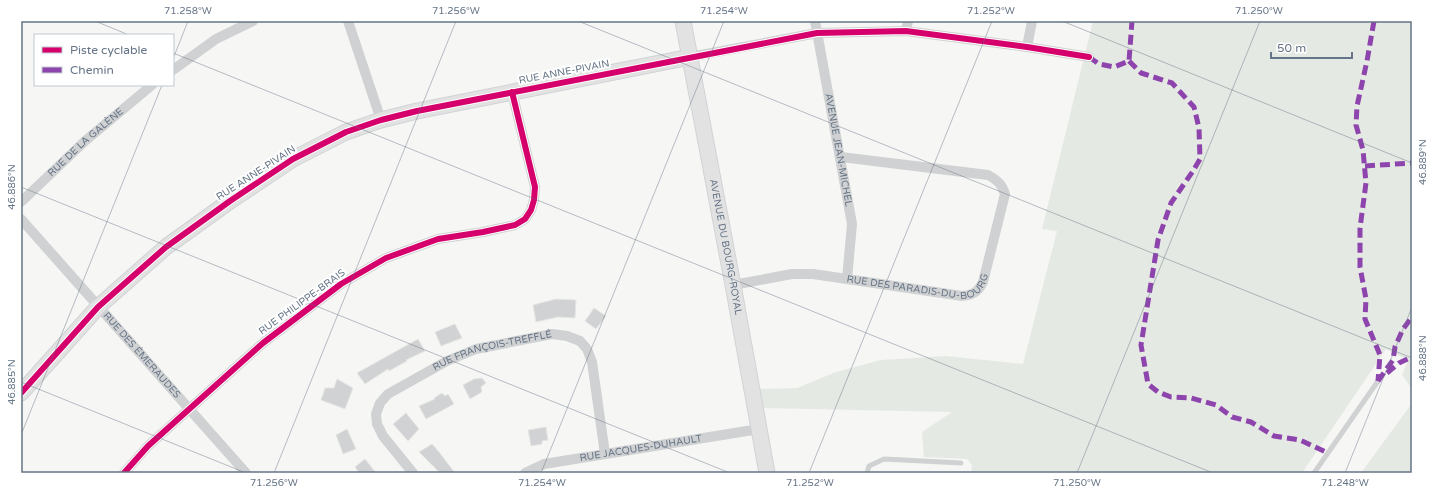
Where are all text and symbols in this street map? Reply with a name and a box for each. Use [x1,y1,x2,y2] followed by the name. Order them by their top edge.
[164,5,212,17] text: 71.258°W
[432,5,480,17] text: 71.256°W
[700,5,748,17] text: 71.254°W
[967,5,1015,17] text: 71.252°W
[1235,5,1283,17] text: 71.250°W
[34,34,174,86] legend
[1271,34,1352,60] scale bar
[1277,41,1306,55] text: 50 m
[70,43,148,57] text: Piste cyclable
[518,57,610,87] street label: RUE ANNE-PIVAIN
[70,63,114,77] text: Chemin
[822,92,855,208] street label: AVENUE JEAN-MICHEL
[45,105,126,179] street label: RUE DE LA GALÈNE
[1417,139,1429,185] text: 46.889°N
[214,143,298,203] street label: RUE ANNE-PIVAIN
[6,164,18,210] text: 46.886°N
[707,178,744,316] street label: AVENUE DU BOURG-ROYAL
[838,264,990,284] street label: RUE DES PARADIS-DU-BOURG
[256,267,348,337] street label: RUE PHILIPPE-BRAIS
[846,272,991,302] text: RUE DES PARADIS-DU-BOURG
[100,310,183,401] street label: RUE DES ÉMERAUDES
[431,328,553,374] street label: RUE FRANÇOIS-TREFFLÉ
[1417,335,1429,381] text: 46.888°N
[6,359,18,405] text: 46.885°N
[579,432,703,464] street label: RUE JACQUES-DUHAULT
[250,477,298,489] text: 71.256°W
[518,477,566,489] text: 71.254°W
[786,477,834,489] text: 71.252°W
[1053,477,1101,489] text: 71.250°W
[1321,477,1369,489] text: 71.248°W

